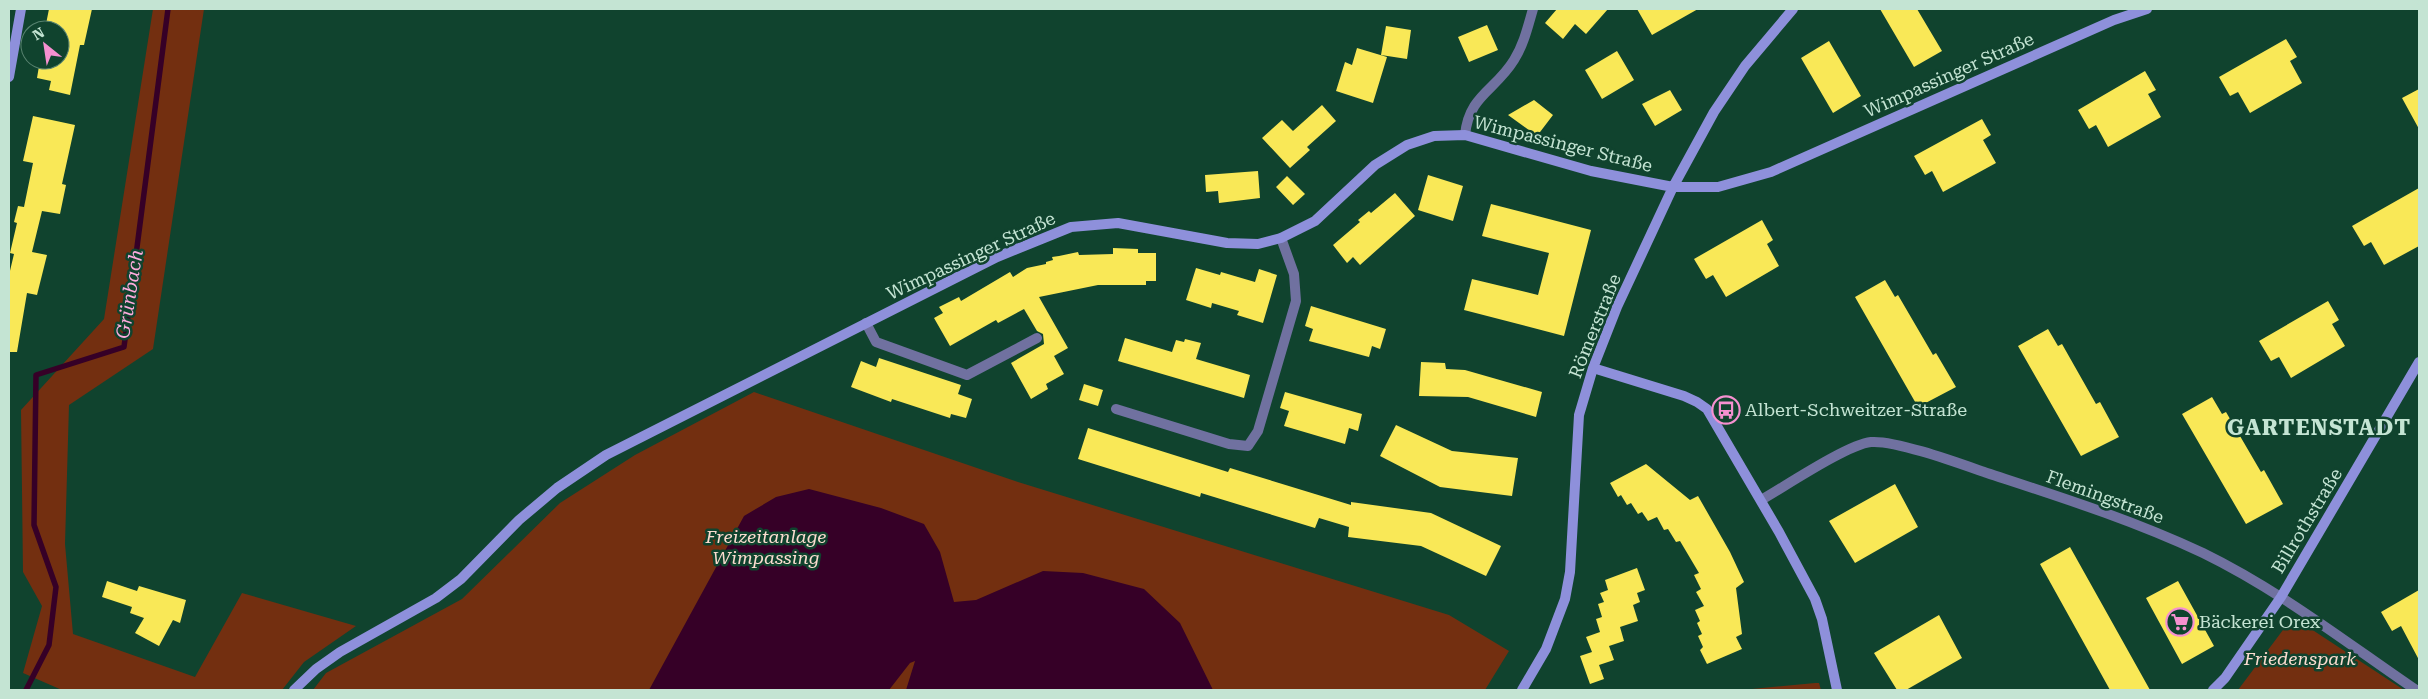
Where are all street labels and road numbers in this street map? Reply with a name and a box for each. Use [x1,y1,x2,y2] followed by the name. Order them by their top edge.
[1861,28,2037,121] street label: Wimpassinger Straße
[1471,111,1655,176] street label: Wimpassinger Straße
[883,207,1059,304] street label: Wimpassinger Straße
[1564,271,1625,381] street label: Römerstraße
[2267,464,2346,577] street label: Billrothstraße
[2044,466,2167,528] street label: Flemingstraße

